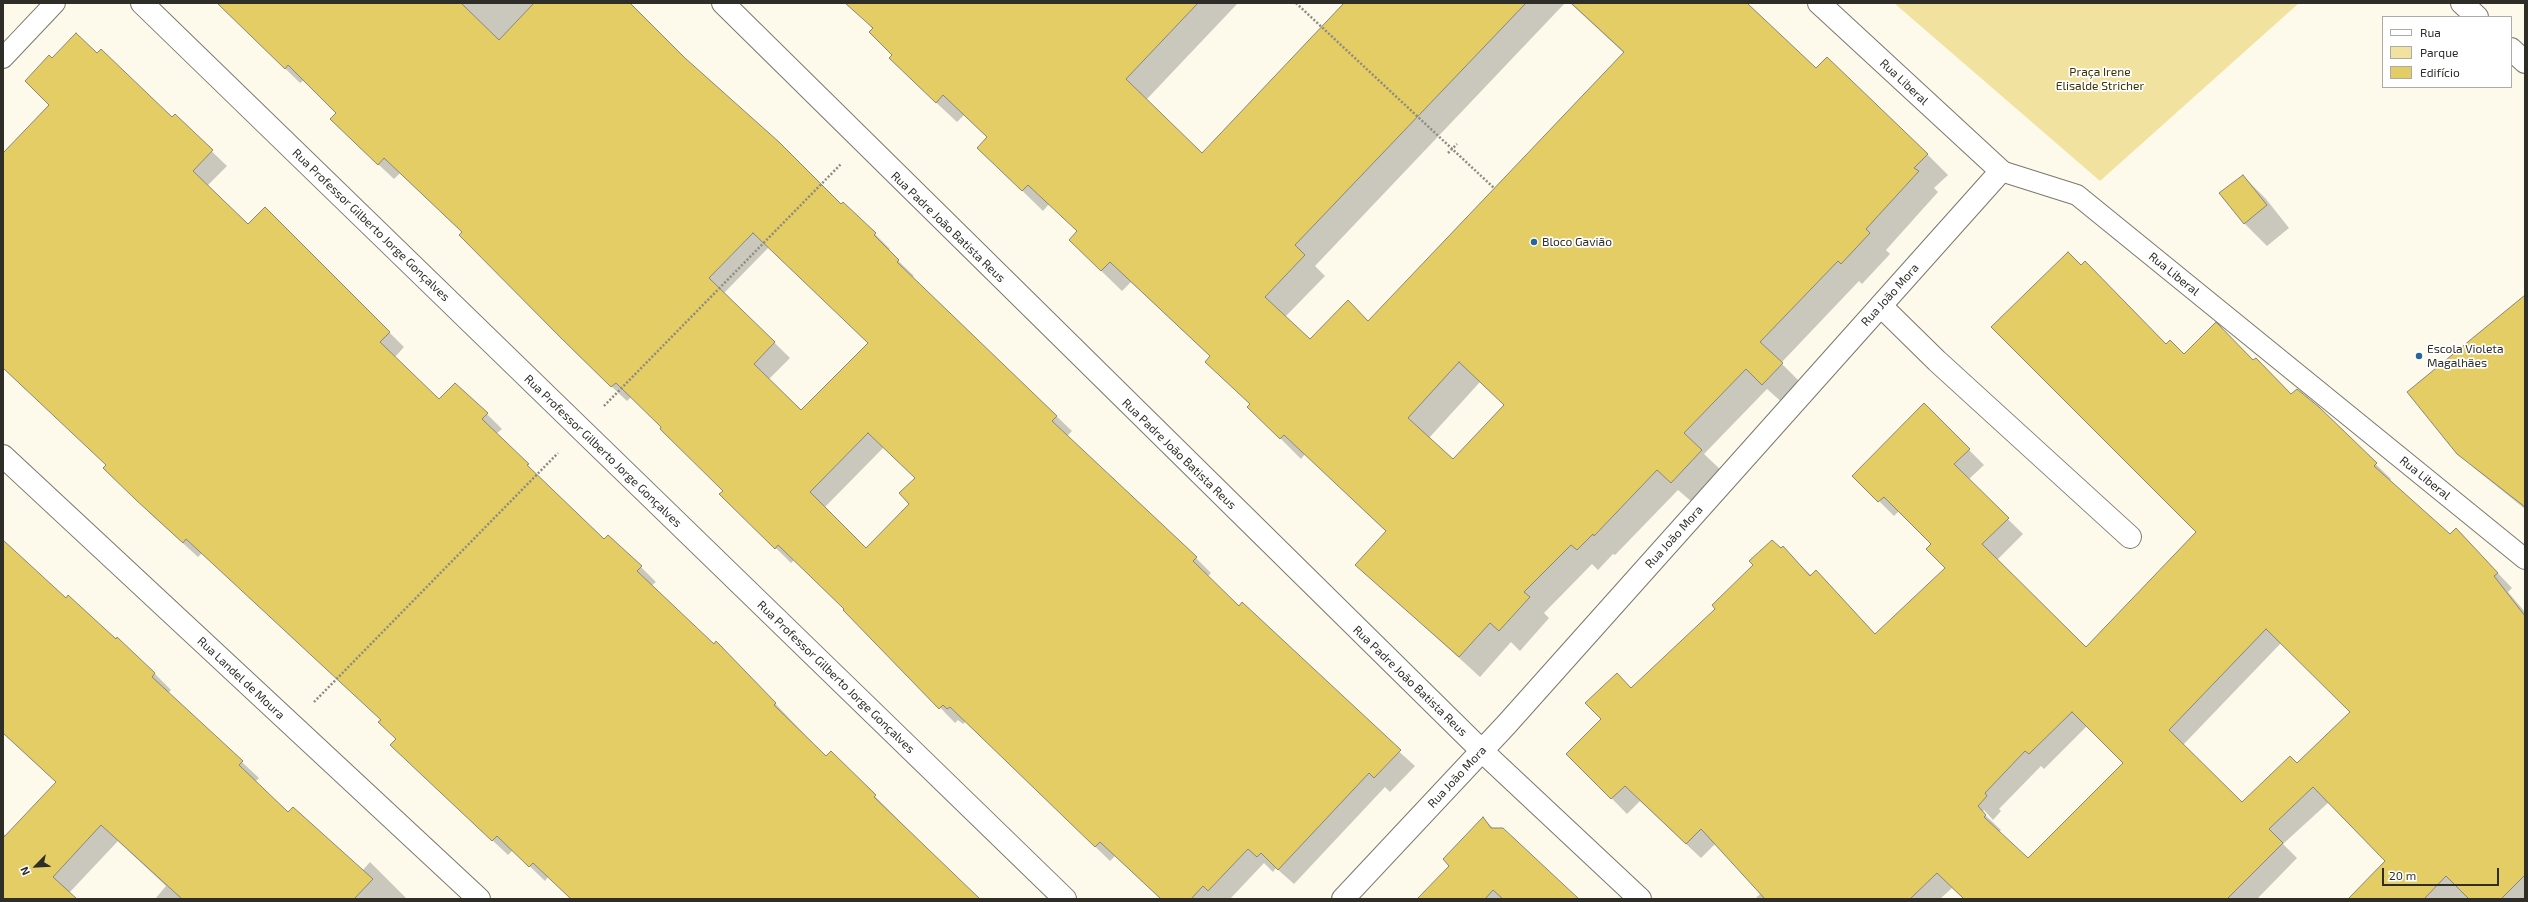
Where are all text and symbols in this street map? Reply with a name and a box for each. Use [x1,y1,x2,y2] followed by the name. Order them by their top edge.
[2382,16,2512,88] legend
[2420,25,2441,39] text: Rua
[2420,45,2458,59] text: Parque
[1877,56,1931,108] street label: Rua Liberal
[2056,65,2144,93] park label: Praça Irene Elisalde Stricher
[2420,65,2460,79] text: Edifício
[289,146,453,304] street label: Rua Professor Gilberto Jorge Gonçalves
[888,169,1008,285] street label: Rua Padre João Batista Reus
[1542,235,1612,249] place label: Bloco Gavião
[1529,237,1539,247] marker: Bloco Gavião
[2146,249,2202,299] street label: Rua Liberal
[1858,261,1922,329] street label: Rua João Mora
[2427,342,2503,370] place label: Escola Violeta Magalhães
[2414,351,2424,361] marker: Escola Violeta Magalhães
[521,372,685,530] street label: Rua Professor Gilberto Jorge Gonçalves
[1119,396,1239,512] street label: Rua Padre João Batista Reus
[2397,453,2453,503] street label: Rua Liberal
[1642,503,1706,571] street label: Rua João Mora
[754,598,918,756] street label: Rua Professor Gilberto Jorge Gonçalves
[1350,623,1470,739] street label: Rua Padre João Batista Reus
[194,634,288,722] street label: Rua Landel de Moura
[1425,743,1489,811] street label: Rua João Mora
[16,846,56,886] north arrow
[2384,860,2501,886] scale bar
[17,865,32,877] text: N
[2389,868,2416,882] text: 20 m

